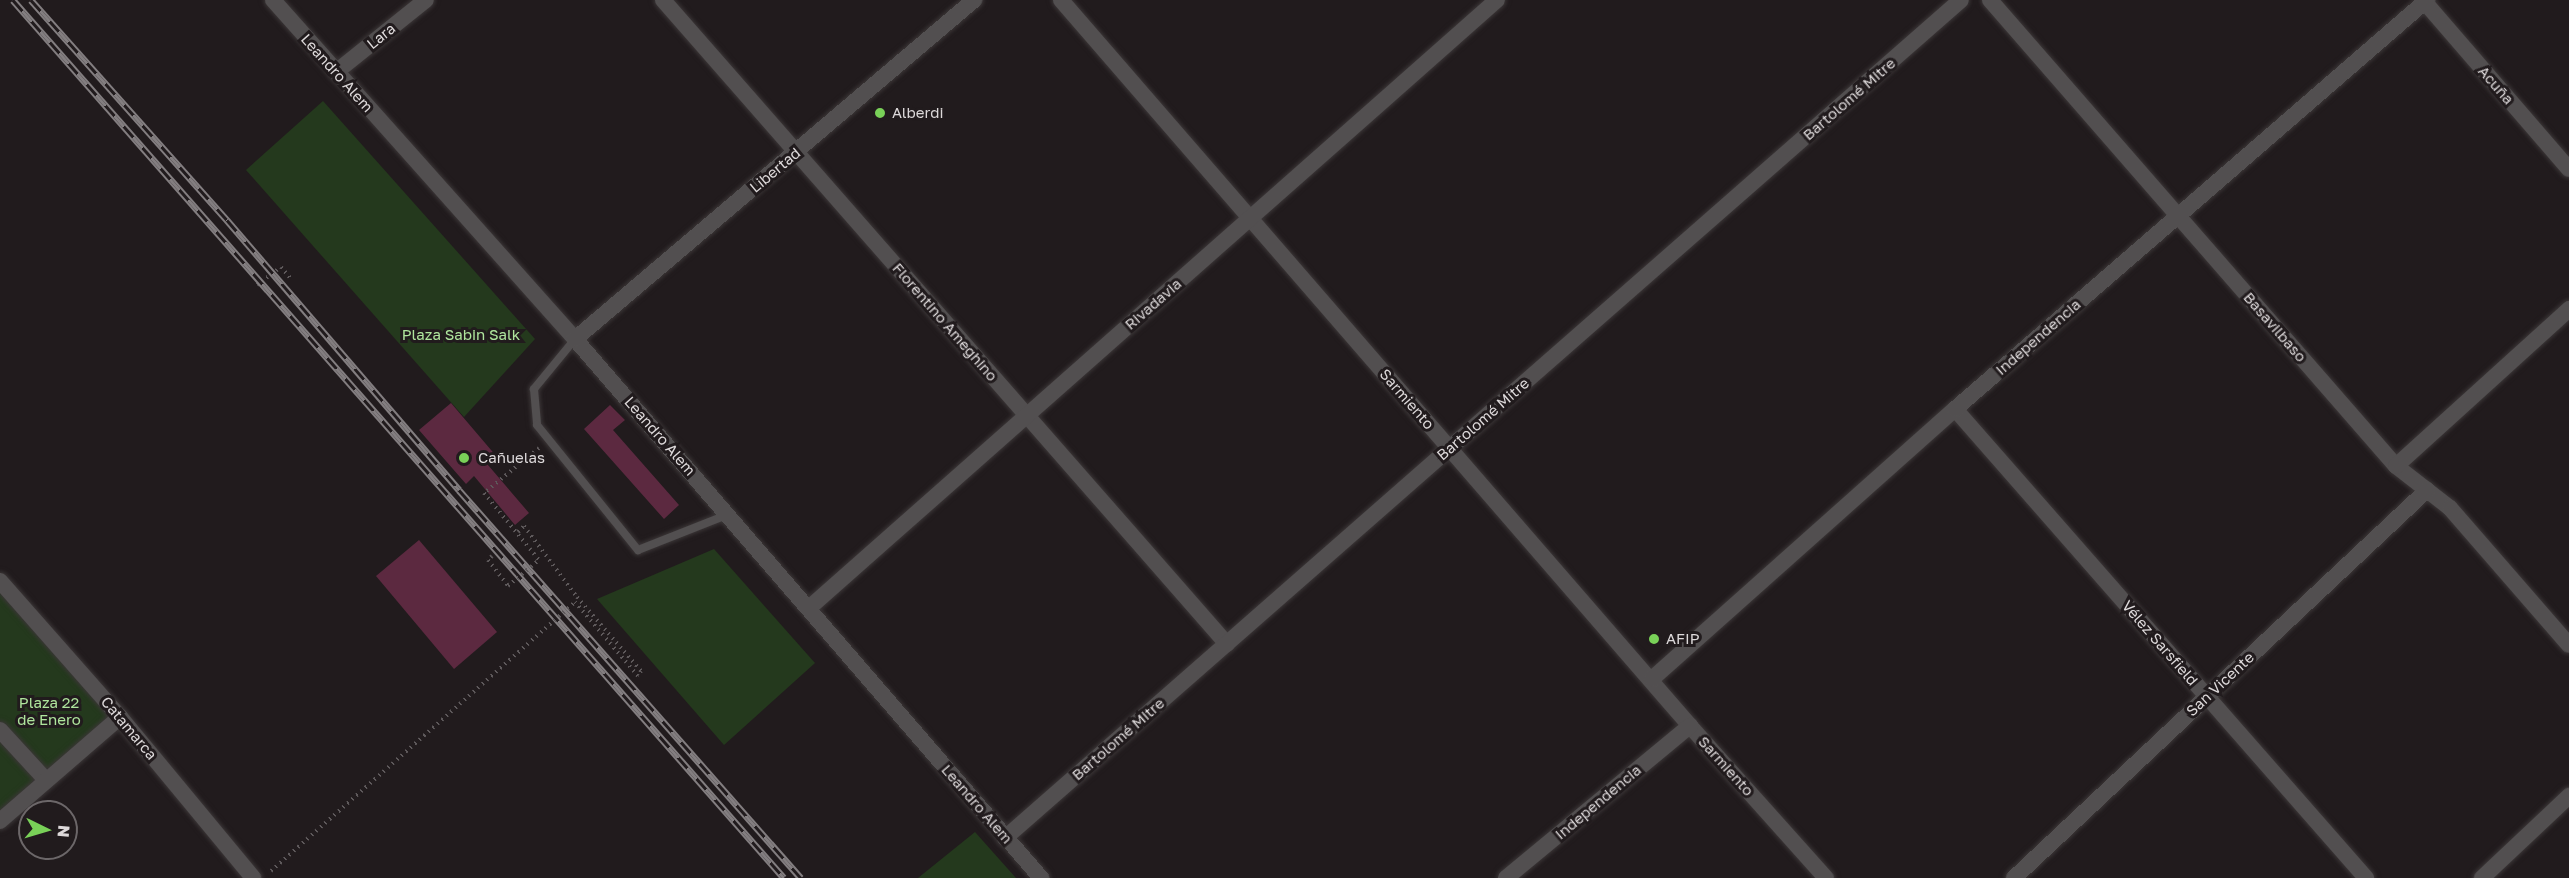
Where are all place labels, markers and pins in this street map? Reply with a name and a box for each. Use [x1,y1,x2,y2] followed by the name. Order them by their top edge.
[892,104,943,122] place label: Alberdi
[873,106,887,120] marker: Alberdi
[455,449,473,467] marker: Cañuelas
[478,449,545,467] place label: Cañuelas
[1666,630,1700,648] place label: AFIP
[1647,632,1661,646] marker: AFIP

